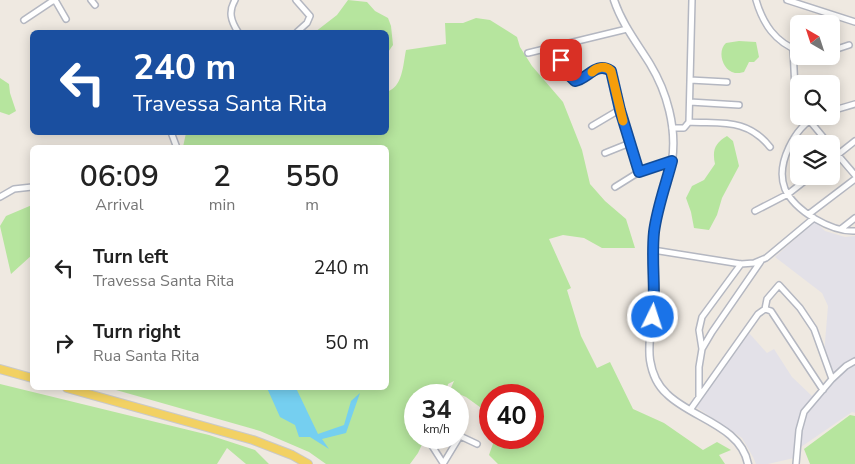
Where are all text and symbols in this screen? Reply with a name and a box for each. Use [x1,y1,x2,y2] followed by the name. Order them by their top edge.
[790,15,840,65] north arrow
[790,15,840,185] map controls
[540,39,582,81] pin
[133,44,236,91] text: 240 m
[547,46,575,74] icon: arrive
[50,50,115,115] icon: left
[790,75,840,125] button: search
[133,89,327,119] text: Travessa Santa Rita
[790,135,840,185] button: layers
[80,156,159,197] text: 06:09
[213,156,231,197] text: 2
[285,156,339,197] text: 550
[95,194,143,216] text: Arrival
[209,194,235,216] text: min
[305,194,319,216] text: m
[93,244,168,270] text: Turn left
[50,254,78,282] icon: left
[314,255,369,281] text: 240 m
[93,270,234,292] text: Travessa Santa Rita
[626,290,678,342] position arrow
[93,319,180,345] text: Turn right
[50,329,78,357] icon: right
[325,330,369,356] text: 50 m
[93,345,199,367] text: Rua Santa Rita
[479,384,544,449] speed limit sign: 40
[421,393,452,427] text: 34
[423,421,450,437] text: km/h

